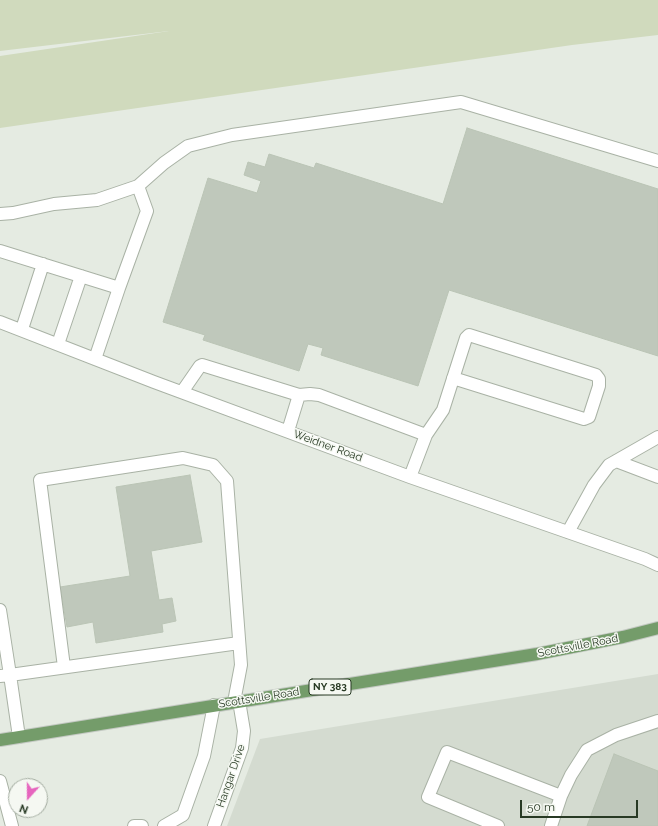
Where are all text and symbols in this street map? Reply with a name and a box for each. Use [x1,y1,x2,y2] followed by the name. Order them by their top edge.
[292,427,364,465] street label: Weidner Road
[537,632,619,660] street label: Scottsville Road
[309,679,351,695] road number: NY 383
[218,685,300,711] street label: Scottsville Road
[214,743,248,809] street label: Hangar Drive
[8,778,48,818] north arrow
[522,792,640,818] scale bar
[527,800,555,814] text: 50 m
[18,801,30,816] text: N

